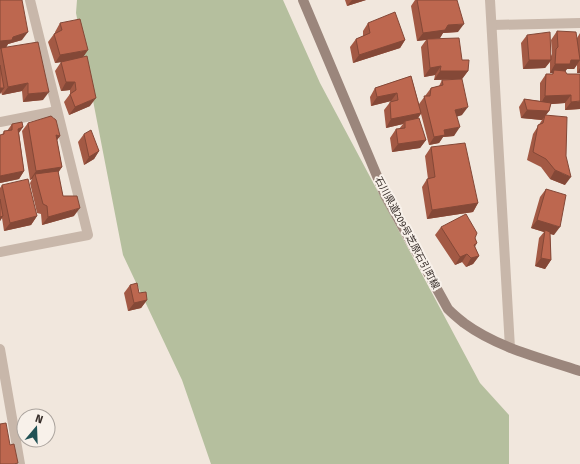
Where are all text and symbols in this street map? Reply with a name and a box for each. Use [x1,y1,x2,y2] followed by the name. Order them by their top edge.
[372,175,442,291] street label: 石川県道209号芝原石引町線
[16,408,56,448] north arrow
[34,412,45,426] text: N

